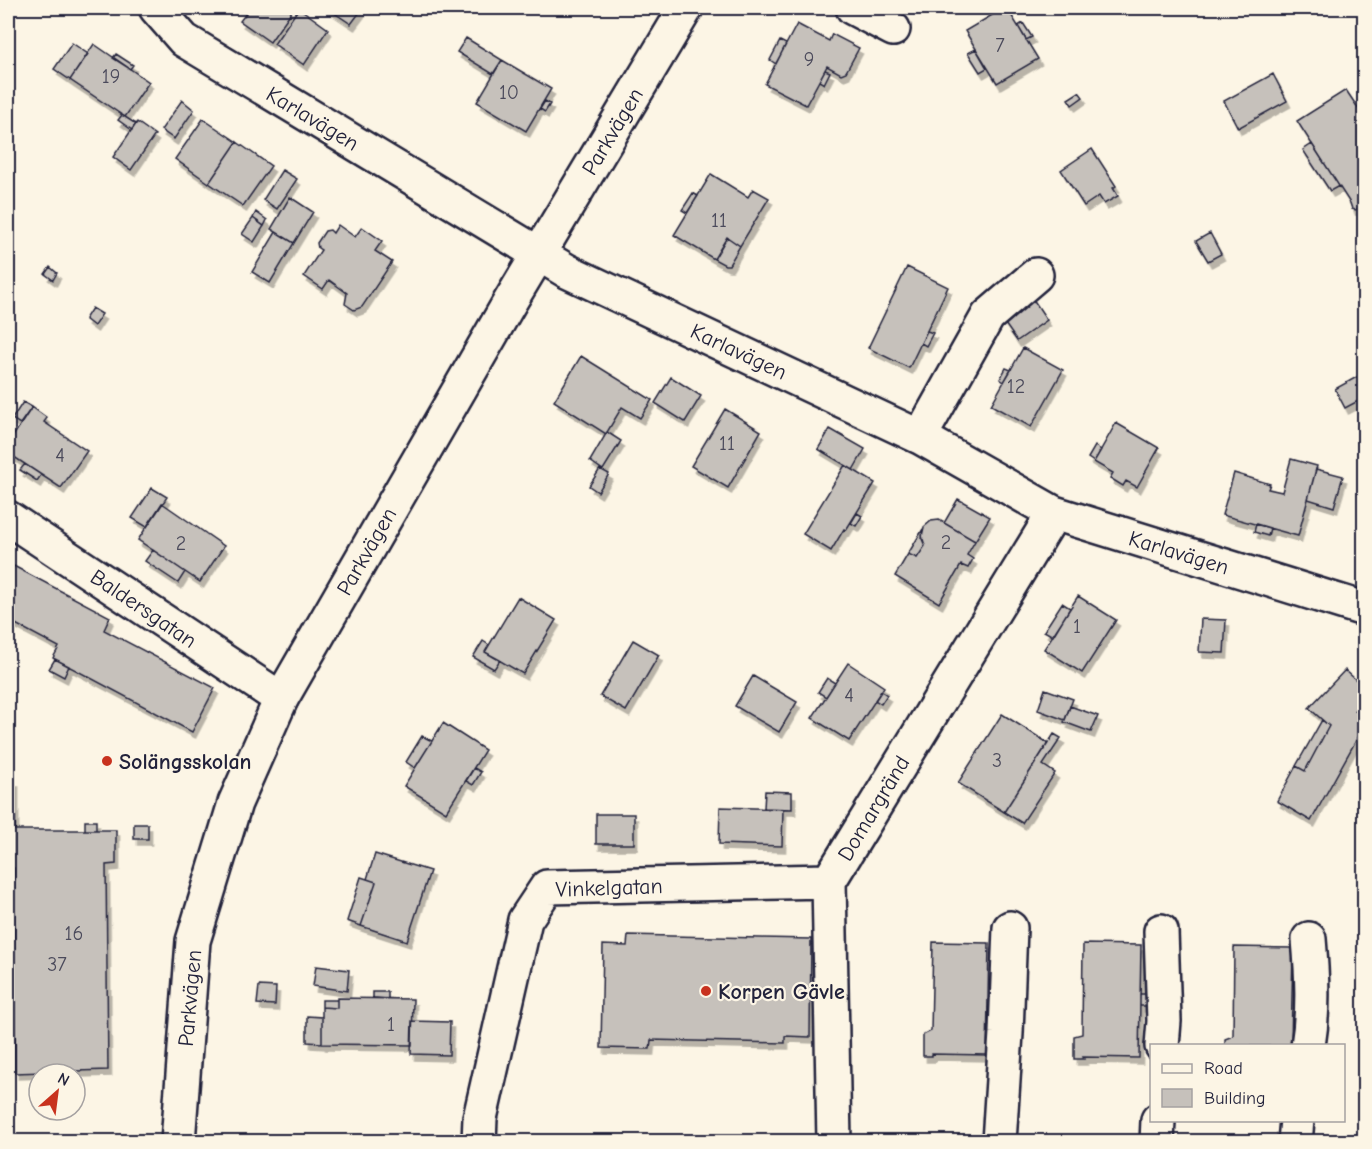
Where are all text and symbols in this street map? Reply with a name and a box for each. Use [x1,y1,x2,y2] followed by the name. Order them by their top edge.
[995,34,1005,57] house number: 7
[804,48,814,71] house number: 9
[102,65,120,88] house number: 19
[261,81,364,157] street label: Karlavägen
[499,81,519,104] house number: 10
[577,83,649,180] street label: Parkvägen
[711,209,727,232] house number: 11
[686,318,791,386] street label: Karlavägen
[1007,375,1025,398] house number: 12
[719,432,735,455] house number: 11
[55,444,65,467] house number: 4
[331,503,402,600] street label: Parkvägen
[1125,525,1232,581] street label: Karlavägen
[941,531,951,554] house number: 2
[176,532,186,555] house number: 2
[85,564,201,654] street label: Baldersgatan
[1073,615,1081,638] house number: 1
[844,684,854,707] house number: 4
[119,749,252,775] place label: Solängsskolan
[992,749,1002,772] house number: 3
[832,751,915,866] street label: Domargränd
[100,754,114,768] marker: Solängsskolan
[555,873,663,903] street label: Vinkelgatan
[65,922,83,945] house number: 16
[173,949,207,1048] street label: Parkvägen
[47,953,67,976] house number: 37
[718,979,845,1005] place label: Korpen Gävle
[699,984,713,998] marker: Korpen Gävle
[387,1013,395,1036] house number: 1
[1150,1044,1345,1122] legend
[1204,1058,1243,1079] text: Road
[27,1062,87,1122] north arrow
[55,1069,72,1090] text: N
[1204,1088,1266,1109] text: Building

